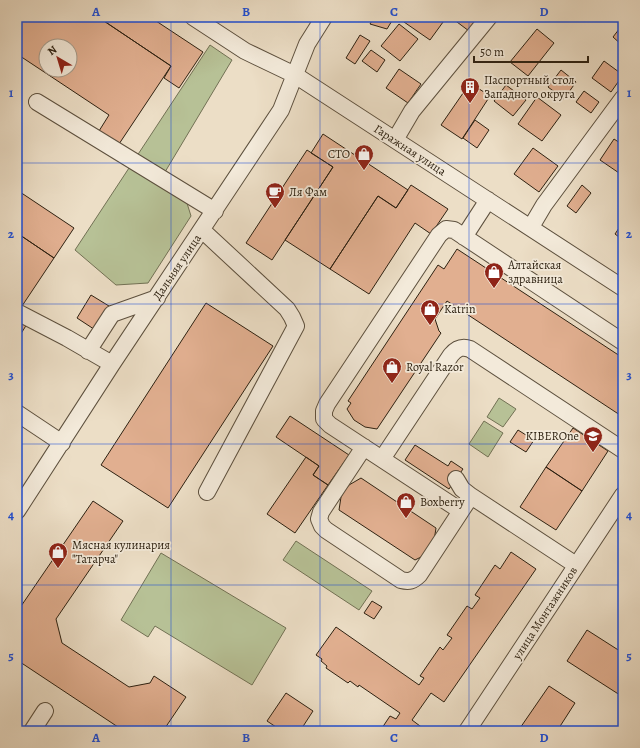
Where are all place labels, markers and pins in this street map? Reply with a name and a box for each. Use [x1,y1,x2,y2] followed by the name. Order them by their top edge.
[484,72,575,102] place label: Паспортный стол Западного округа
[459,76,481,104] building icon: Паспортный стол Западного округа
[353,143,375,171] shop icon: СТО
[328,146,350,162] place label: СТО
[264,181,286,209] cafe icon: Ля Фам
[289,184,327,200] place label: Ля Фам
[507,257,563,287] place label: Алтайская здравница
[483,261,505,289] shop icon: Алтайская здравница
[419,298,441,326] shop icon: Katrin
[444,301,476,317] place label: Katrin
[381,356,403,384] shop icon: Royal Razor
[406,359,464,375] place label: Royal Razor
[582,425,604,453] school or university icon: KIBEROne
[525,428,579,444] place label: KIBEROne
[395,491,417,519] shop icon: Boxberry
[420,494,465,510] place label: Boxberry
[72,537,170,567] place label: Мясная кулинария "Татарча"
[47,541,69,569] shop icon: Мясная кулинария "Татарча"

